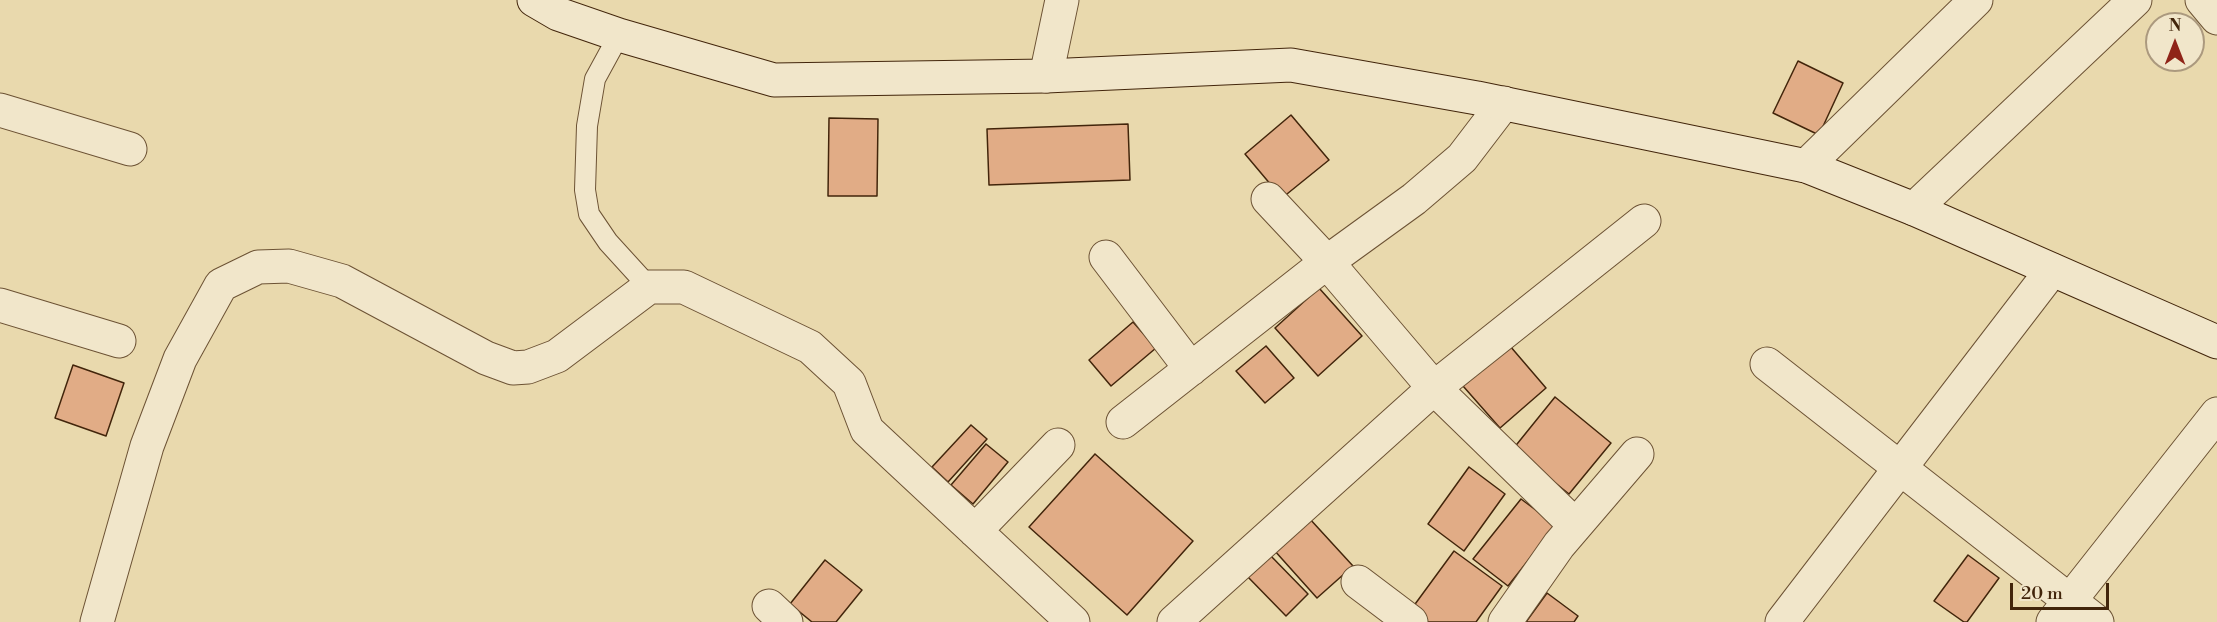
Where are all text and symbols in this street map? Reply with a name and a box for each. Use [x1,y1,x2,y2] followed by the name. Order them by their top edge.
[2145,12,2205,72] north arrow
[2169,16,2181,36] text: N
[2013,571,2112,609] scale bar
[2021,582,2063,605] text: 20 m

